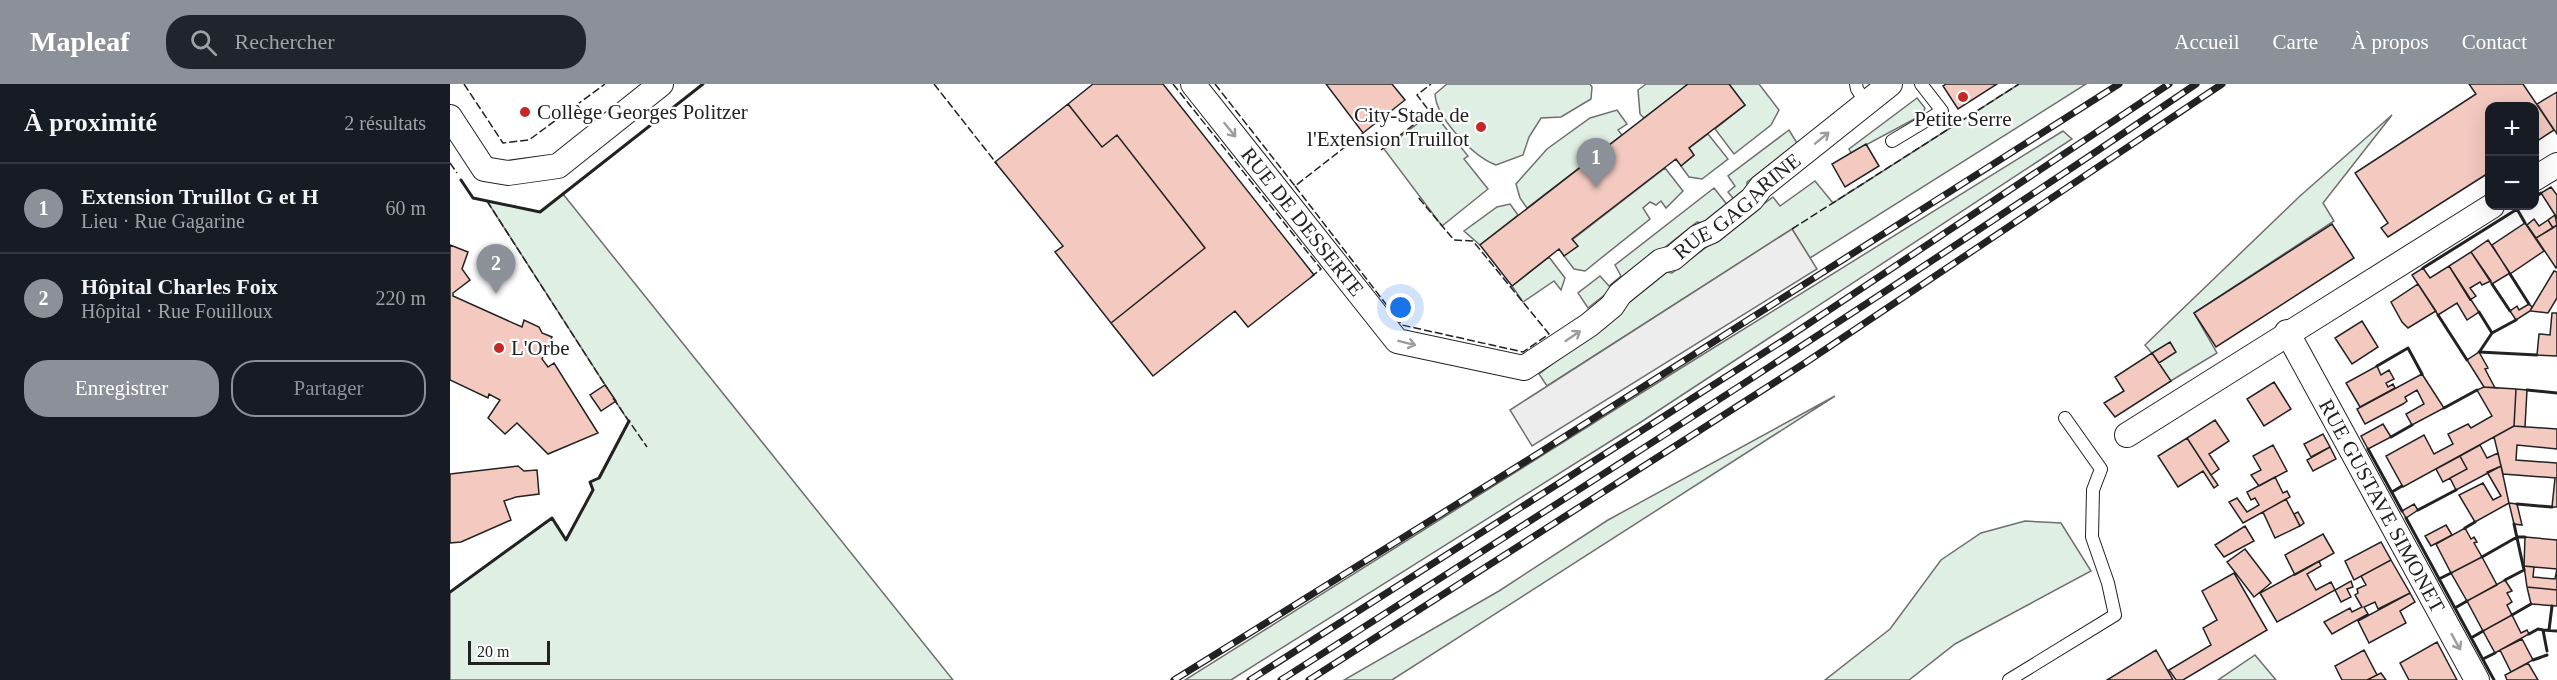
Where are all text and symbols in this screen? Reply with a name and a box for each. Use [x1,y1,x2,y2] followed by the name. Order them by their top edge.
[166,15,586,69] search box
[30,26,130,57] text: Mapleaf
[187,26,220,59] icon: search
[235,29,335,54] text: Rechercher
[2174,30,2240,54] text: Accueil
[2273,30,2318,54] text: Carte
[2351,30,2429,54] text: À propos
[2462,30,2527,54] text: Contact
[1956,90,1970,104] marker: Petite Serre
[537,100,748,124] place label: Collège Georges Politzer
[2485,102,2539,210] map controls
[2485,102,2539,156] button: +
[1307,103,1469,151] place label: City-Stade de l'Extension Truillot
[518,105,532,119] marker: Collège Georges Politzer
[1914,107,2012,131] place label: Petite Serre
[24,108,157,137] text: À proximité
[344,112,426,134] text: 2 résultats
[1474,120,1488,134] marker: City-Stade de l'Extension Truillot
[1223,122,1236,138] one-way arrow
[1814,132,1830,145] one-way arrow
[1576,138,1616,188] pin: 1
[1236,143,1369,301] street label: RUE DE DESSERTE
[1669,148,1805,264] street label: RUE GAGARINE
[2485,156,2539,210] button: −
[81,184,319,209] text: Extension Truillot G et H
[39,197,49,219] text: 1
[385,197,426,219] text: 60 m
[81,210,245,232] text: Lieu · Rue Gagarine
[476,244,516,294] pin: 2
[81,274,278,299] text: Hôpital Charles Foix
[39,287,49,309] text: 2
[375,287,426,309] text: 220 m
[1386,293,1415,322] your location
[81,300,273,322] text: Hôpital · Rue Fouilloux
[1564,330,1581,342] one-way arrow
[511,336,570,360] place label: L'Orbe
[1397,337,1416,349] one-way arrow
[492,341,506,355] marker: L'Orbe
[24,360,219,417] button: Enregistrer
[231,360,426,417] button: Partager
[2314,395,2450,617] street label: RUE GUSTAVE SIMONET
[2450,633,2462,650] one-way arrow
[468,638,550,666] scale bar
[477,643,509,660] text: 20 m

